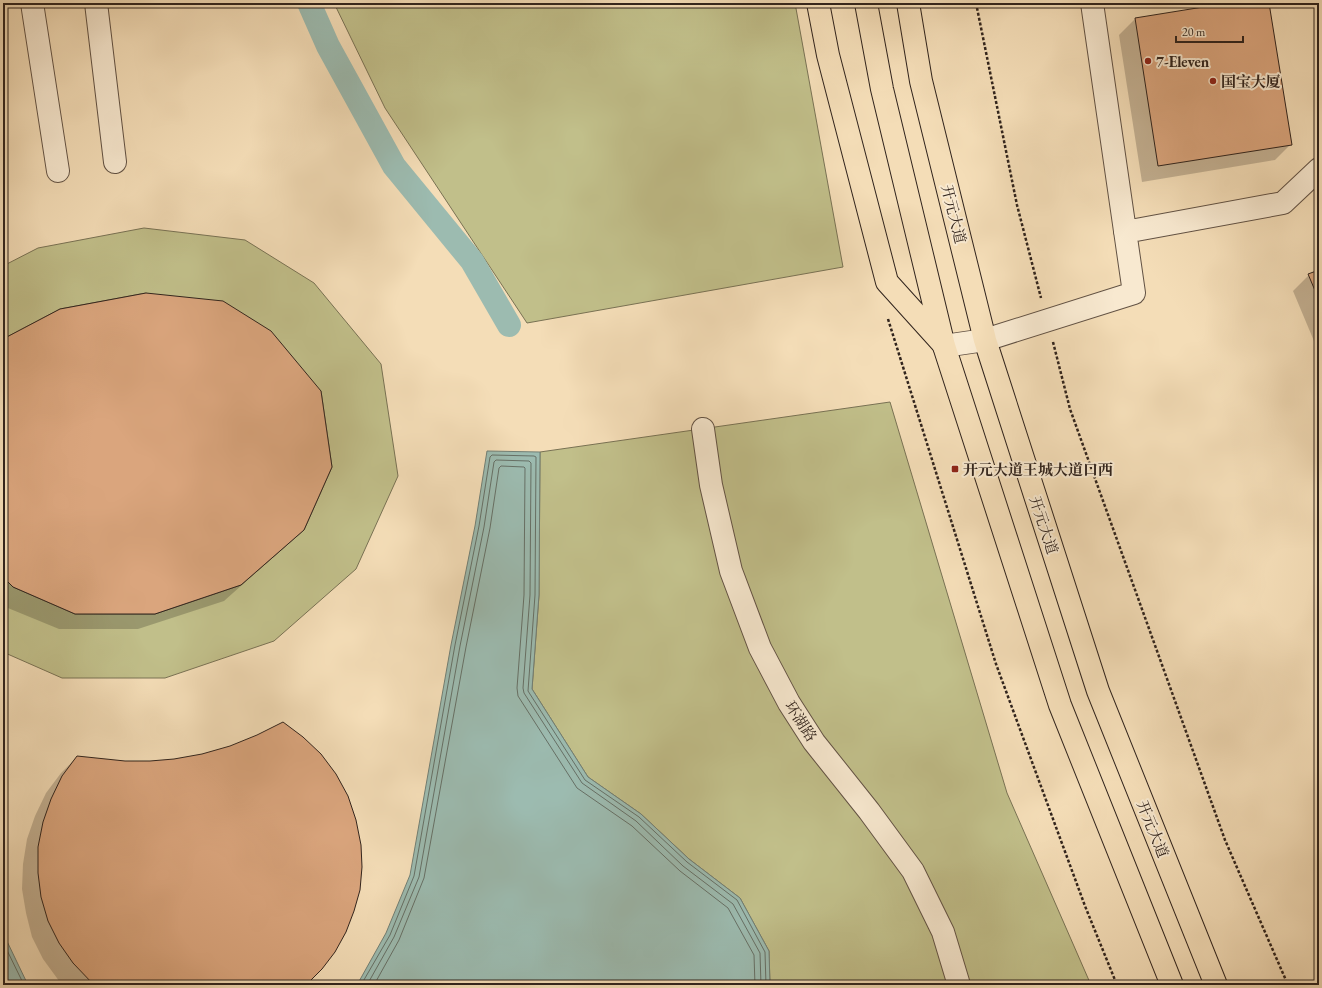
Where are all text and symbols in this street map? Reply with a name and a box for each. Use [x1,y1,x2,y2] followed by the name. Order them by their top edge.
[1176,18,1243,44] scale bar
[1182,24,1206,40] text: 20 m
[1156,52,1210,71] place label: 7-Eleven
[1143,56,1153,66] marker: 7-Eleven
[1221,72,1281,91] place label: 国宝大厦
[1208,76,1218,86] marker: 国宝大厦
[938,183,970,245] street label: 开元大道
[963,460,1113,479] place label: 开元大道王城大道口西
[950,464,960,474] marker: 开元大道王城大道口西
[1026,494,1062,556] street label: 开元大道
[781,697,821,745] street label: 环湖路
[1133,798,1173,860] street label: 开元大道

